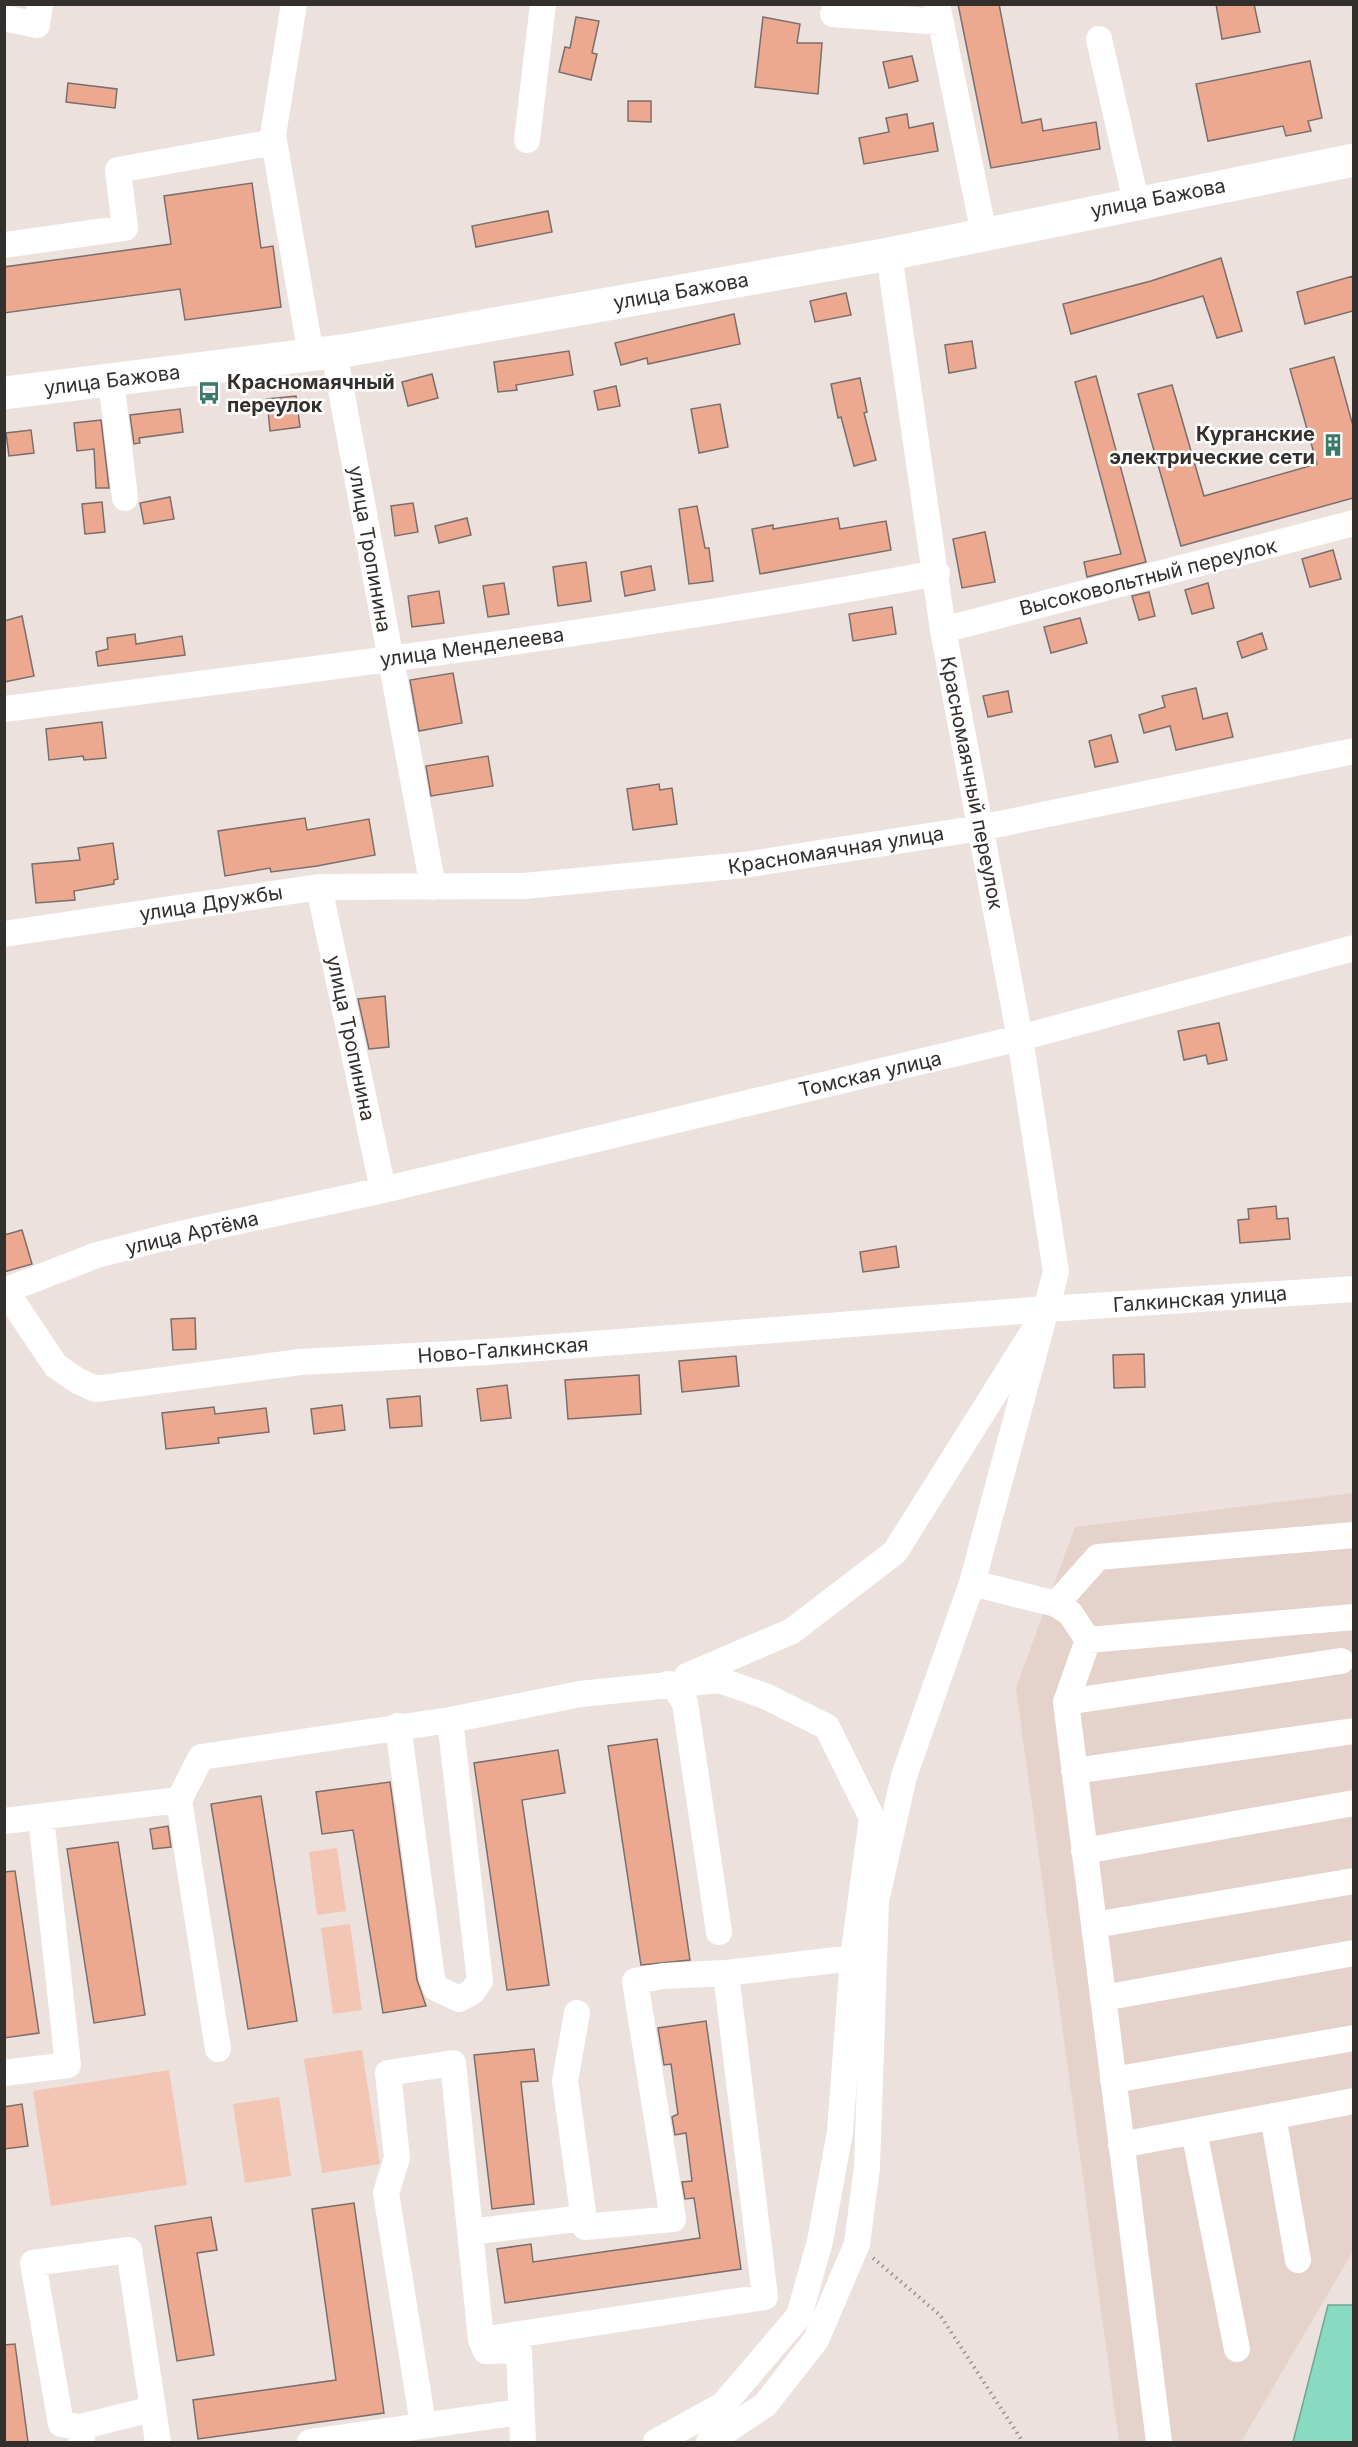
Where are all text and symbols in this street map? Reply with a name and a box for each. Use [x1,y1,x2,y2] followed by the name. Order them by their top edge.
[1089,173,1227,223] street label: улица Бажова
[612,267,750,315] street label: улица Бажова
[43,360,181,400] street label: улица Бажова
[227,370,395,417] place label: Красномаячный переулок
[196,380,222,406] bus stop icon: Красномаячный переулок
[1109,422,1315,469] place label: Курганские электрические сети
[1320,432,1346,458] building icon: Курганские электрические сети
[344,464,396,634] street label: улица Тропинина
[1017,533,1279,621] street label: Высоковольтный переулок
[378,622,566,672] street label: улица Менделеева
[936,654,1008,912] street label: Красномаячный переулок
[726,821,946,879] street label: Красномаячная улица
[138,880,284,926] street label: улица Дружбы
[322,953,380,1123] street label: улица Тропинина
[796,1046,944,1102] street label: Томская улица
[123,1206,261,1260] street label: улица Артёма
[1112,1281,1288,1317] street label: Галкинская улица
[417,1332,589,1368] street label: Ново-Галкинская

